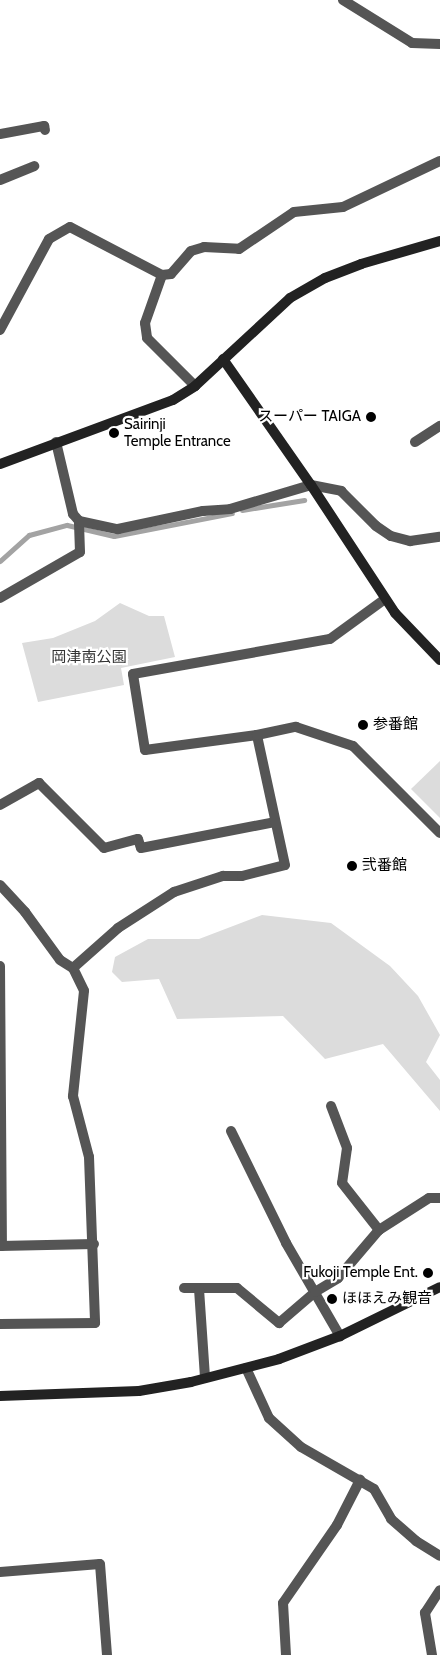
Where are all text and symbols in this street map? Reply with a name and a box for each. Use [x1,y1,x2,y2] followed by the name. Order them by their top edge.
[258,408,361,426] place label: スーパー TAIGA
[365,411,377,423] marker: スーパー TAIGA
[124,415,231,450] place label: Sairinji Temple Entrance
[108,427,120,439] marker: Sairinji Temple Entrance
[52,649,126,667] park label: 岡津南公園
[373,716,418,734] place label: 参番館
[357,719,369,731] marker: 参番館
[362,857,407,875] place label: 弐番館
[346,860,358,872] marker: 弐番館
[303,1264,418,1282] place label: Fukoji Temple Ent.
[422,1267,434,1279] marker: Fukoji Temple Ent.
[342,1290,432,1308] place label: ほほえみ観音
[326,1293,338,1305] marker: ほほえみ観音

